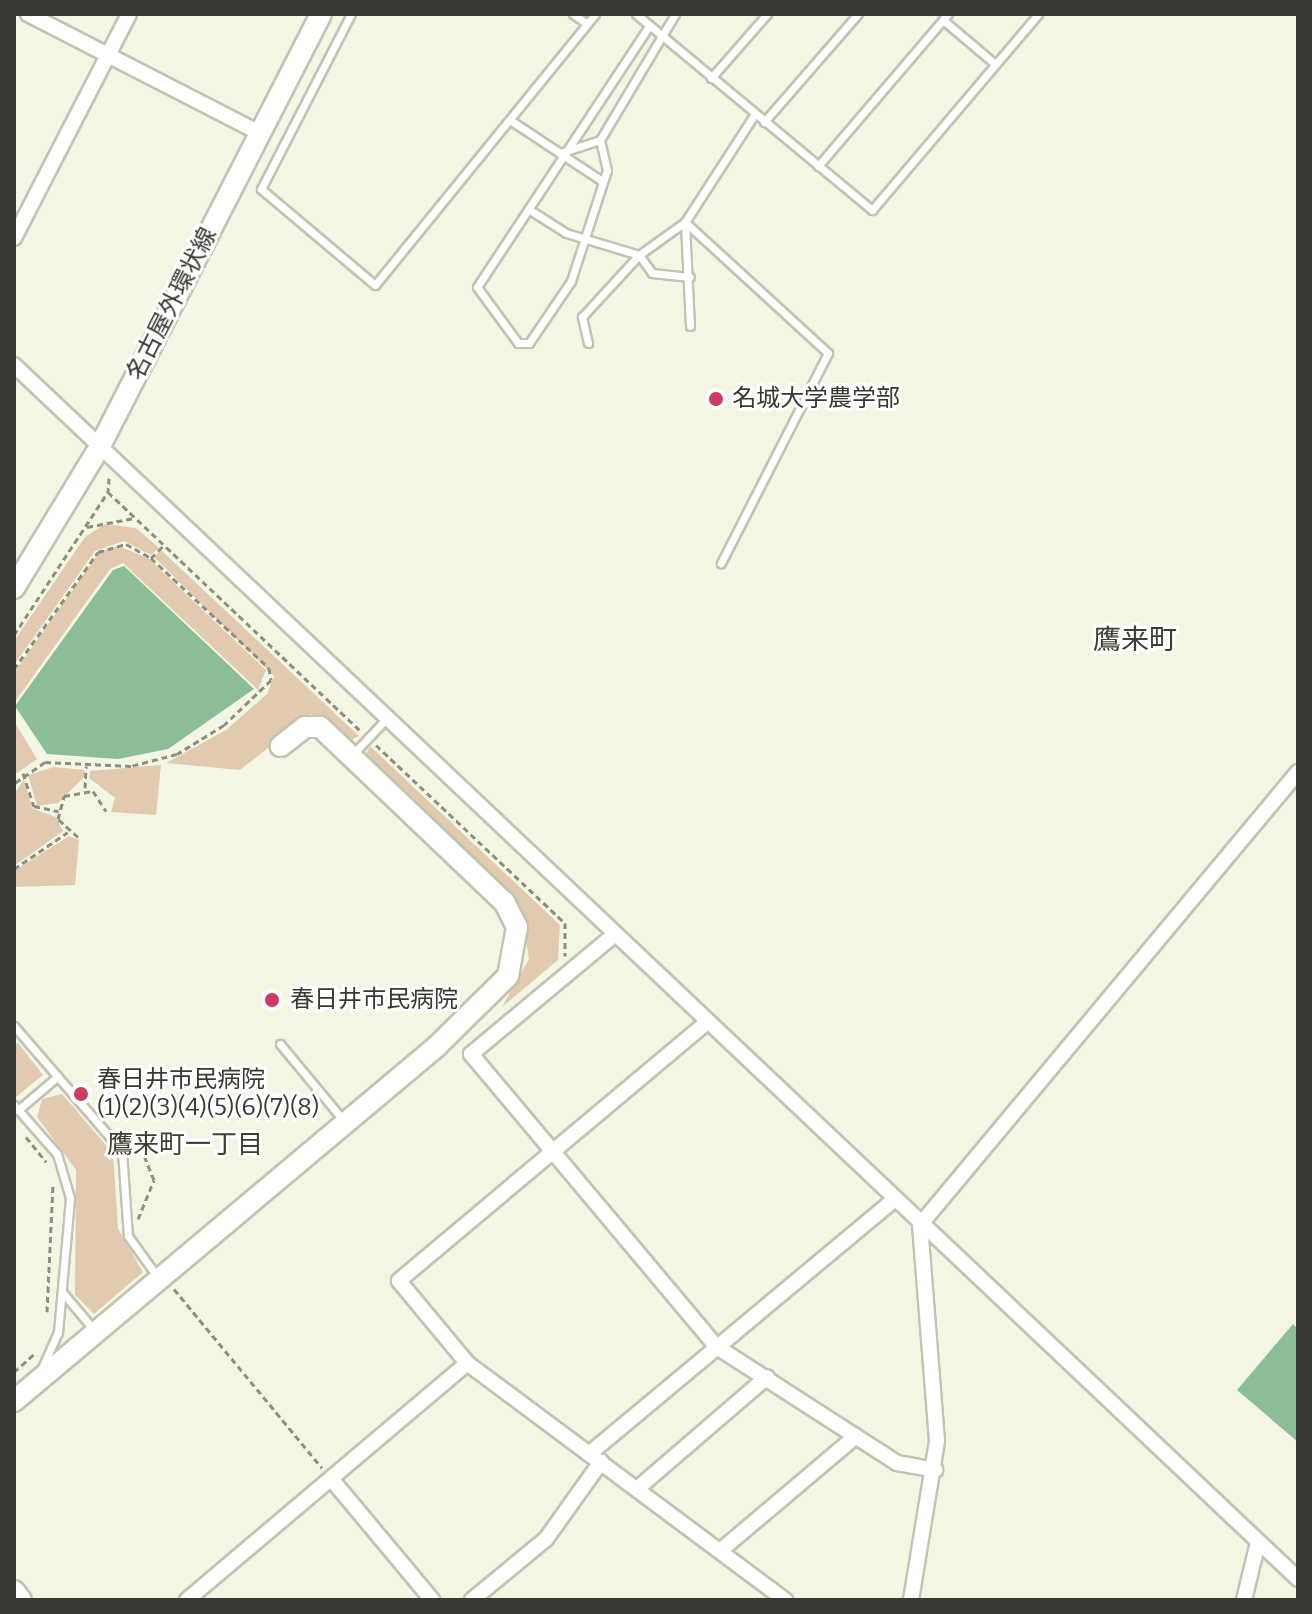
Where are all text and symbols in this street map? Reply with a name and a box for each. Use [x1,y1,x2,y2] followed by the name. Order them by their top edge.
[121,223,223,385] street label: 名古屋外環状線
[732,385,900,413] place label: 名城大学農学部
[707,390,725,408] marker: 名城大学農学部
[1093,623,1177,657] district label: 鷹来町
[290,986,458,1014] place label: 春日井市民病院
[261,989,283,1011] marker: 春日井市民病院
[97,1066,319,1122] place label: 春日井市民病院 (1)(2)(3)(4)(5)(6)(7)(8)
[72,1085,90,1103] marker: 春日井市民病院 (1)(2)(3)(4)(5)(6)(7)(8)
[107,1129,263,1161] district label: 鷹来町一丁目

